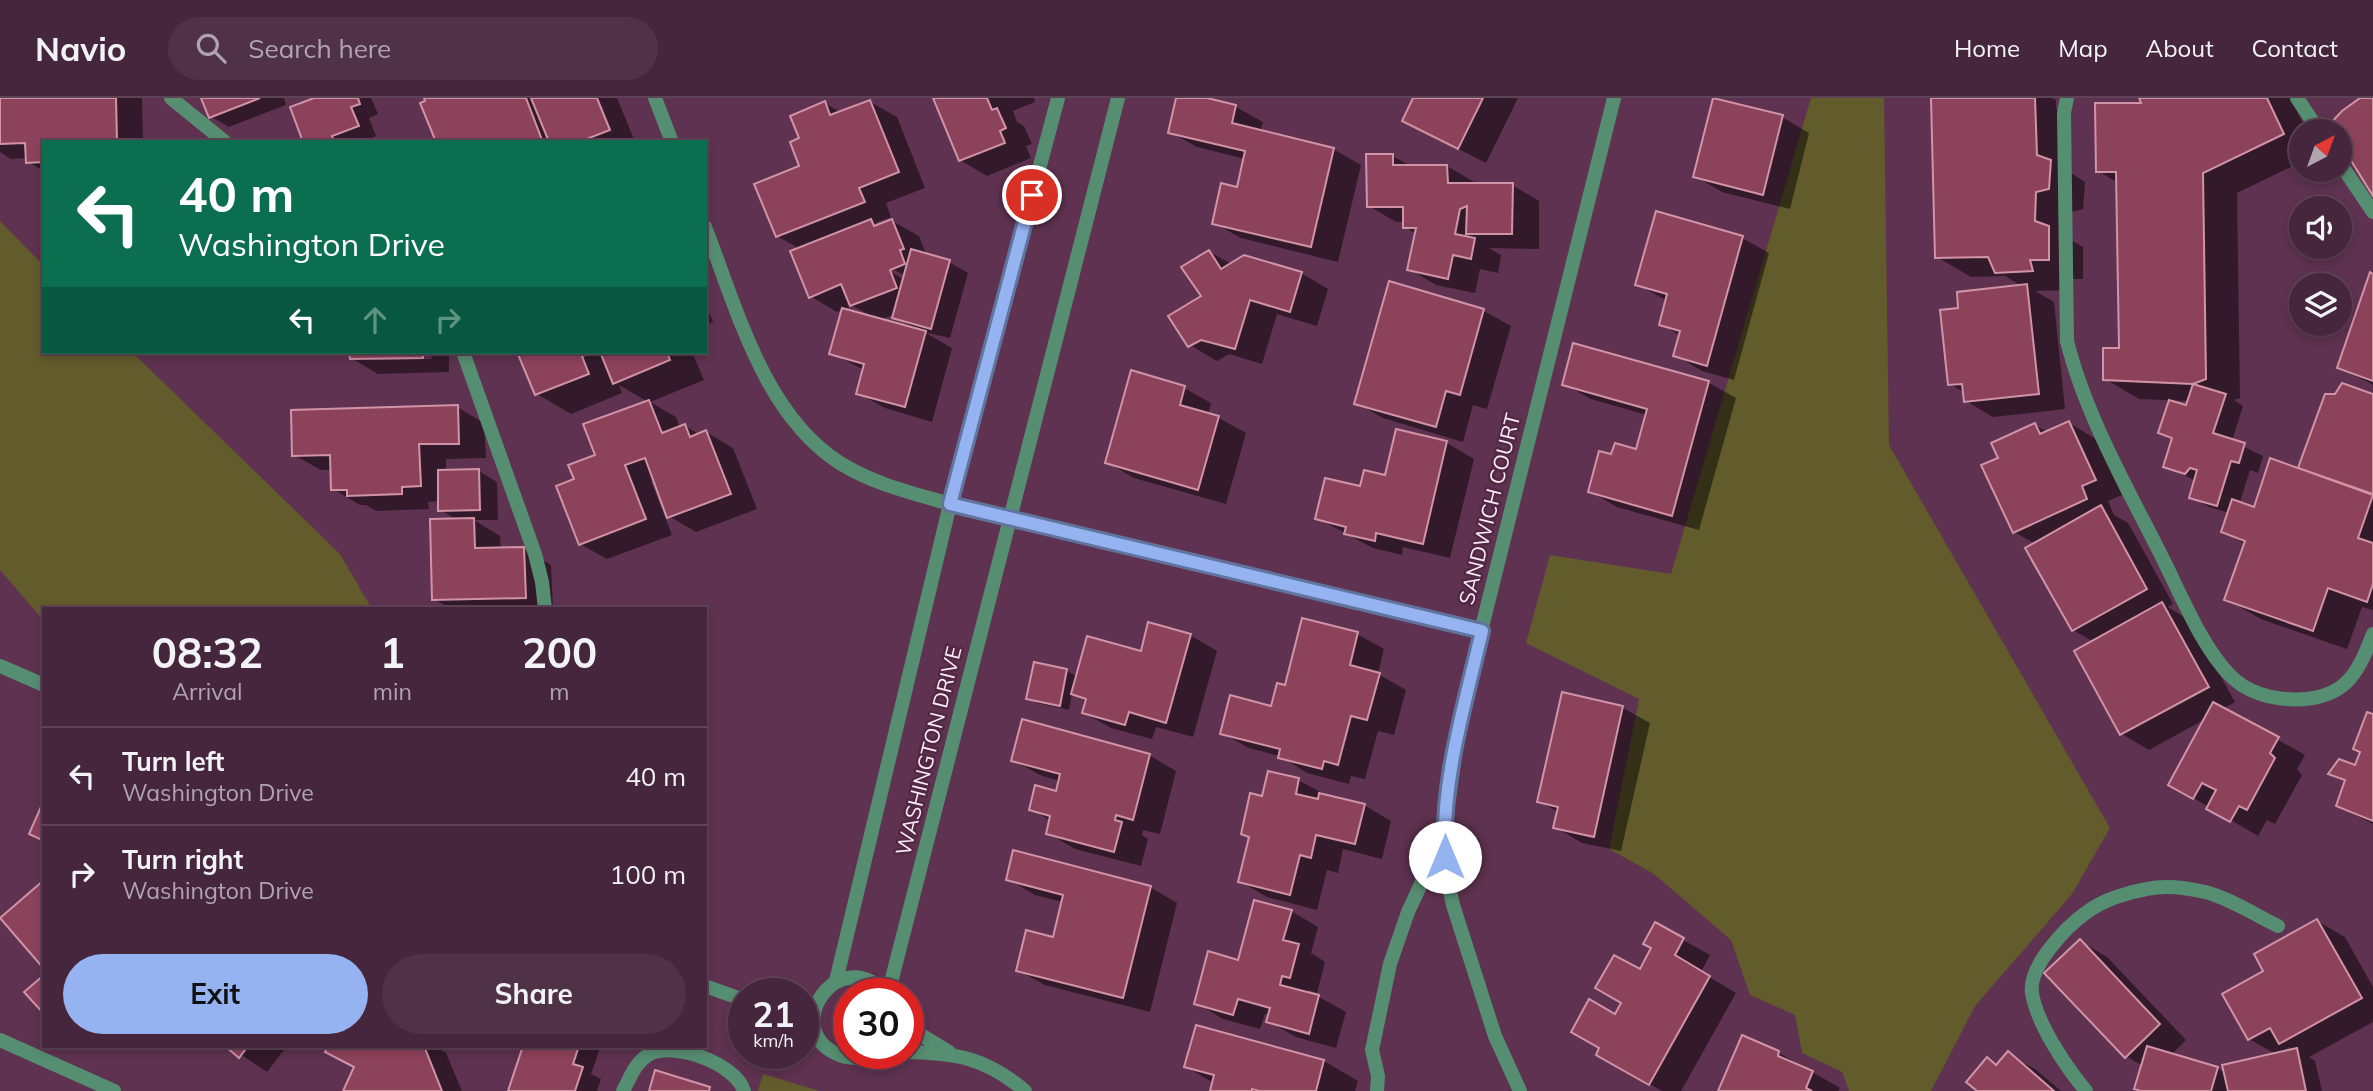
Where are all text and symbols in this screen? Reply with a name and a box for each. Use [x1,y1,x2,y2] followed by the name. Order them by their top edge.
[168,17,658,80] search box
[35,28,126,69] text: Navio
[192,29,230,67] icon: search
[248,32,391,65] text: Search here
[1954,33,2020,63] text: Home
[2058,33,2108,63] text: Map
[2146,33,2214,63] text: About
[2252,33,2338,63] text: Contact
[2289,119,2352,182] north arrow
[2289,119,2352,336] map controls
[178,163,294,224] text: 40 m
[1002,165,1062,225] pin
[63,168,154,259] icon: left
[1013,176,1051,214] icon: arrive
[2289,196,2352,259] button: sound
[178,224,445,264] text: Washington Drive
[2289,273,2352,336] button: layers
[283,301,321,339] icon: left
[356,301,394,339] icon: ahead
[429,301,467,339] icon: right
[1453,410,1525,607] street label: SANDWICH COURT
[152,626,263,679] text: 08:32
[380,626,405,679] text: 1
[522,626,597,679] text: 200
[889,643,967,858] street label: WASHINGTON DRIVE
[172,677,243,706] text: Arrival
[373,677,412,706] text: min
[549,677,570,706] text: m
[122,745,224,778] text: Turn left
[63,757,101,795] icon: left
[625,760,686,793] text: 40 m
[122,778,314,807] text: Washington Drive
[1408,820,1482,894] position arrow
[122,843,243,876] text: Turn right
[63,855,101,893] icon: right
[610,858,686,891] text: 100 m
[122,876,314,905] text: Washington Drive
[63,954,368,1034] button: Exit
[382,954,686,1034] button: Share
[833,978,924,1069] speed limit sign: 30
[752,992,795,1036] text: 21
[753,1029,794,1052] text: km/h

